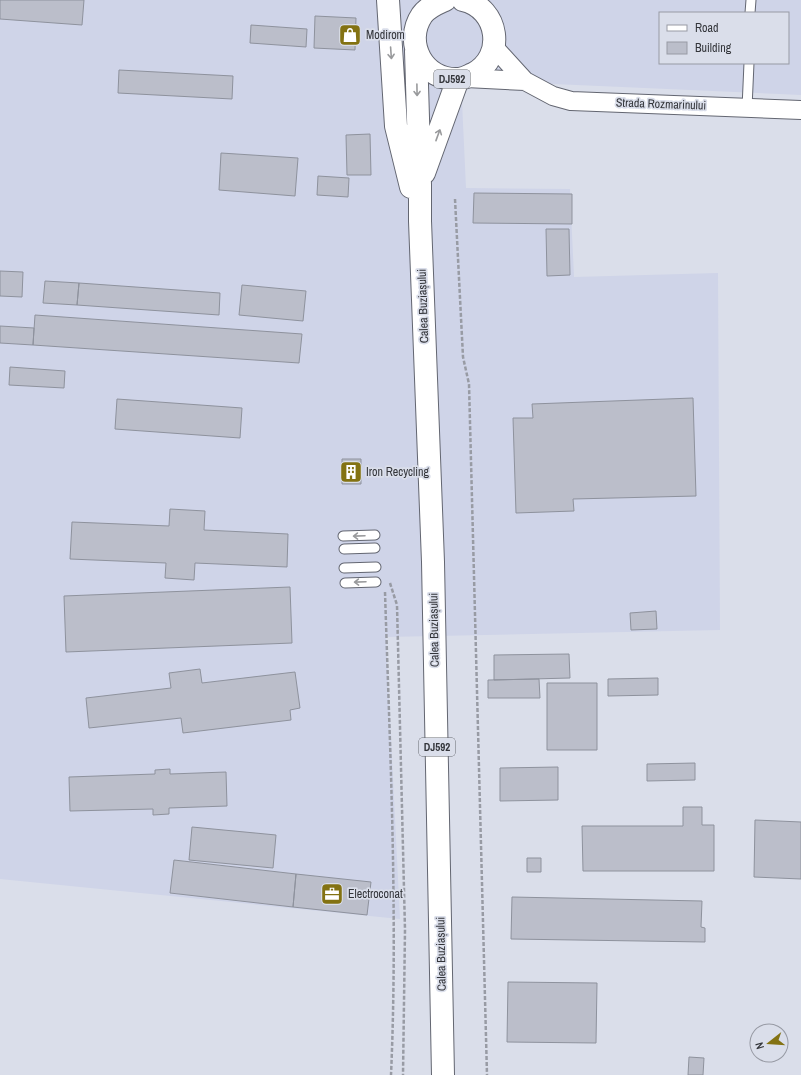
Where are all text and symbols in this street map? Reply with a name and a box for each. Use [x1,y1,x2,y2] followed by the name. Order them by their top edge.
[659,12,789,64] legend
[695,20,719,36] text: Road
[337,22,363,48] shop icon: Modirom
[366,27,405,43] place label: Modirom
[695,40,732,56] text: Building
[388,46,395,59] one-way arrow
[434,70,470,88] road number: DJ592
[414,83,421,96] one-way arrow
[616,94,706,114] street label: Strada Rozmarinului
[434,130,442,142] one-way arrow
[414,269,432,343] street label: Calea Buziașului
[338,459,364,485] building icon: Iron Recycling
[366,464,429,480] place label: Iron Recycling
[353,532,366,539] one-way arrow
[354,578,367,586] one-way arrow
[425,593,443,667] street label: Calea Buziașului
[419,738,455,756] road number: DJ592
[319,881,345,907] office icon: Electroconat
[348,886,403,902] place label: Electroconat
[432,917,450,991] street label: Calea Buziașului
[749,1023,789,1063] north arrow
[752,1041,767,1051] text: N

